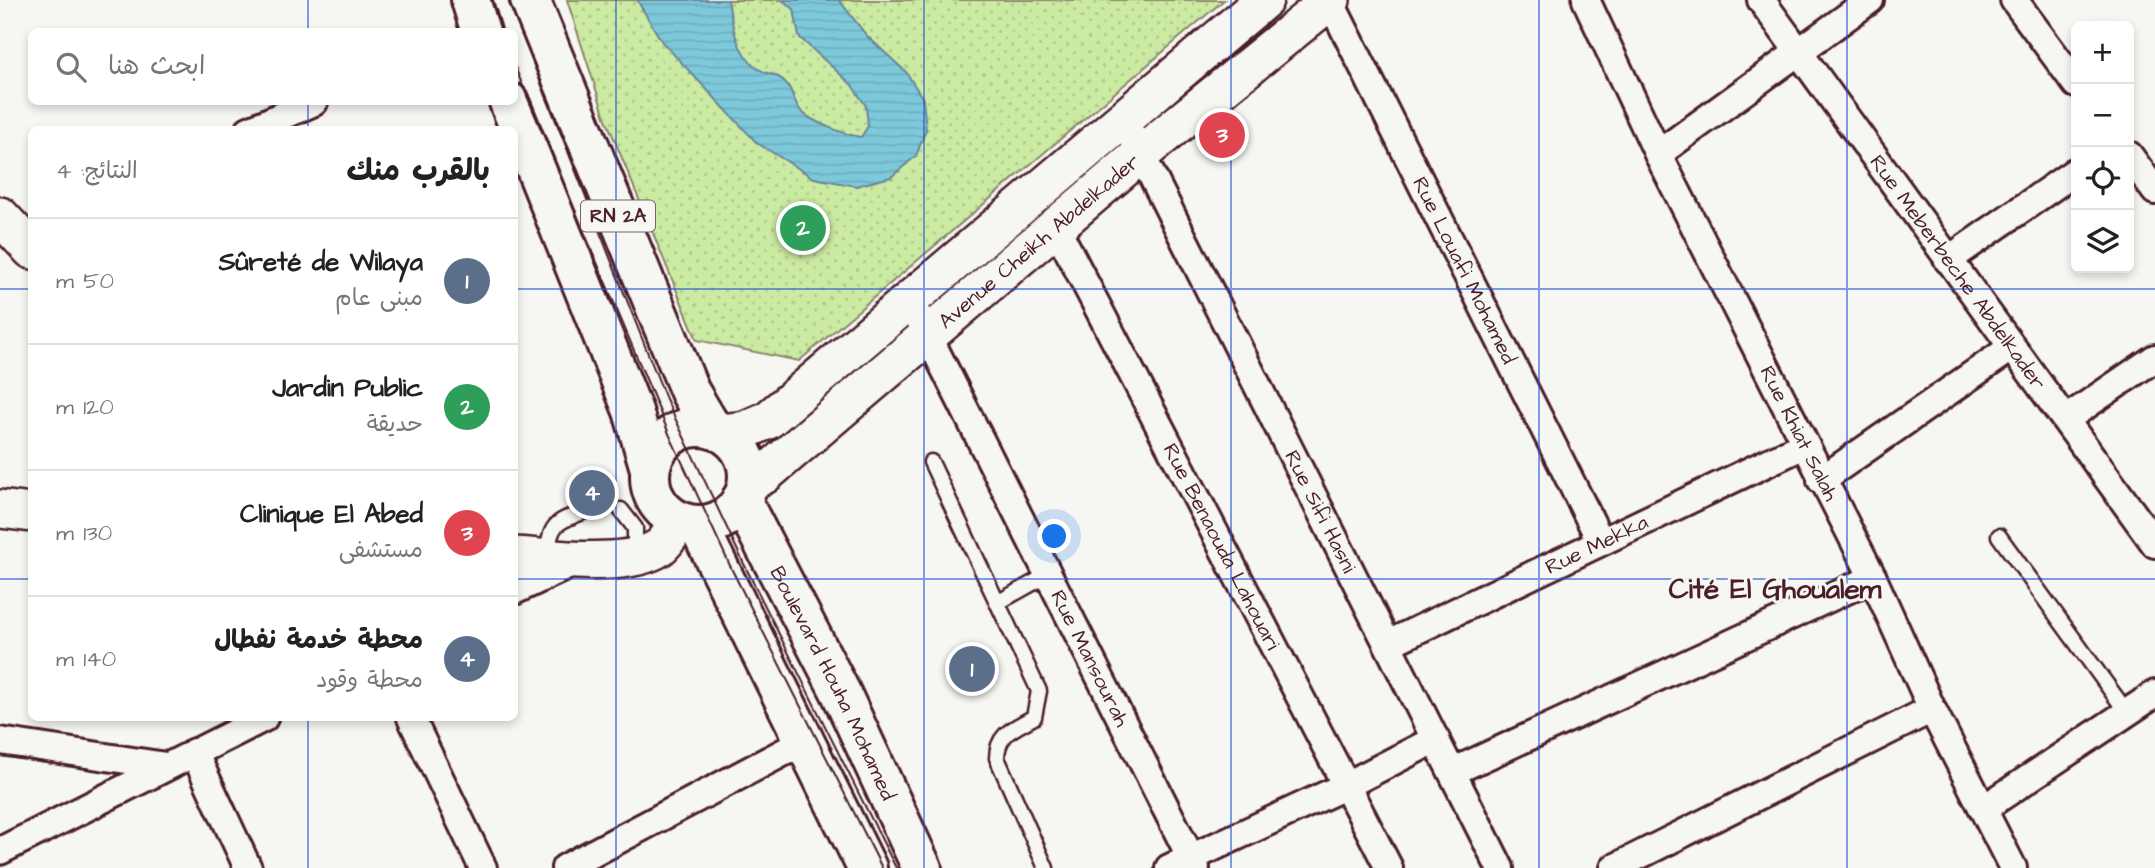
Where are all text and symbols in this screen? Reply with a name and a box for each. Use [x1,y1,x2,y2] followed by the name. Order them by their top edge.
[2071,21,2134,273] map controls
[2071,21,2134,84] button: +
[28,28,518,105] search box
[52,48,90,86] icon: search
[108,48,205,84] text: ابحث هنا
[2071,84,2134,147] button: −
[1199,109,1245,161] pin: 3
[932,147,1146,335] street label: Avenue Cheikh Abdelkader
[2071,147,2134,210] button: locate
[1863,149,2053,396] street label: Rue Meberbeche Abdelkader
[346,150,490,192] text: بالقرب منك
[56,155,138,187] text: النتائج: 4
[1406,172,1524,369] street label: Rue Louafi Mohamed
[581,200,655,232] road number: RN 2A
[780,202,826,254] pin: 2
[2071,210,2134,273] button: layers
[219,244,423,280] text: Sûreté de Wilaya
[56,265,114,297] text: 50 m
[466,265,468,297] text: 1
[335,282,423,314] text: مبنى عام
[1753,361,1846,506] street label: Rue Khiat Salah
[272,370,423,406] text: Jardin Public
[56,391,114,423] text: 120 m
[460,391,474,423] text: 2
[367,408,423,440] text: حديقة
[1156,438,1288,655] street label: Rue Benaouda Lahouari
[1278,445,1364,578] street label: Rue Sifi Hasni
[569,467,615,519] pin: 4
[240,496,423,532] text: Clinique El Abed
[1540,507,1653,581] street label: Rue Mekka
[56,517,112,549] text: 130 m
[461,517,473,549] text: 3
[1037,519,1071,553] your location
[339,534,423,566] text: مستشفى
[763,561,903,805] street label: Boulevard Houha Mohamed
[1669,570,1883,609] district label: Cité El Ghoualem
[1044,585,1137,732] street label: Rue Mansourah
[214,622,423,658] text: محطة خدمة نفطال
[56,643,116,675] text: 140 m
[459,643,475,675] text: 4
[949,643,995,695] pin: 1
[316,664,423,696] text: محطة وقود

